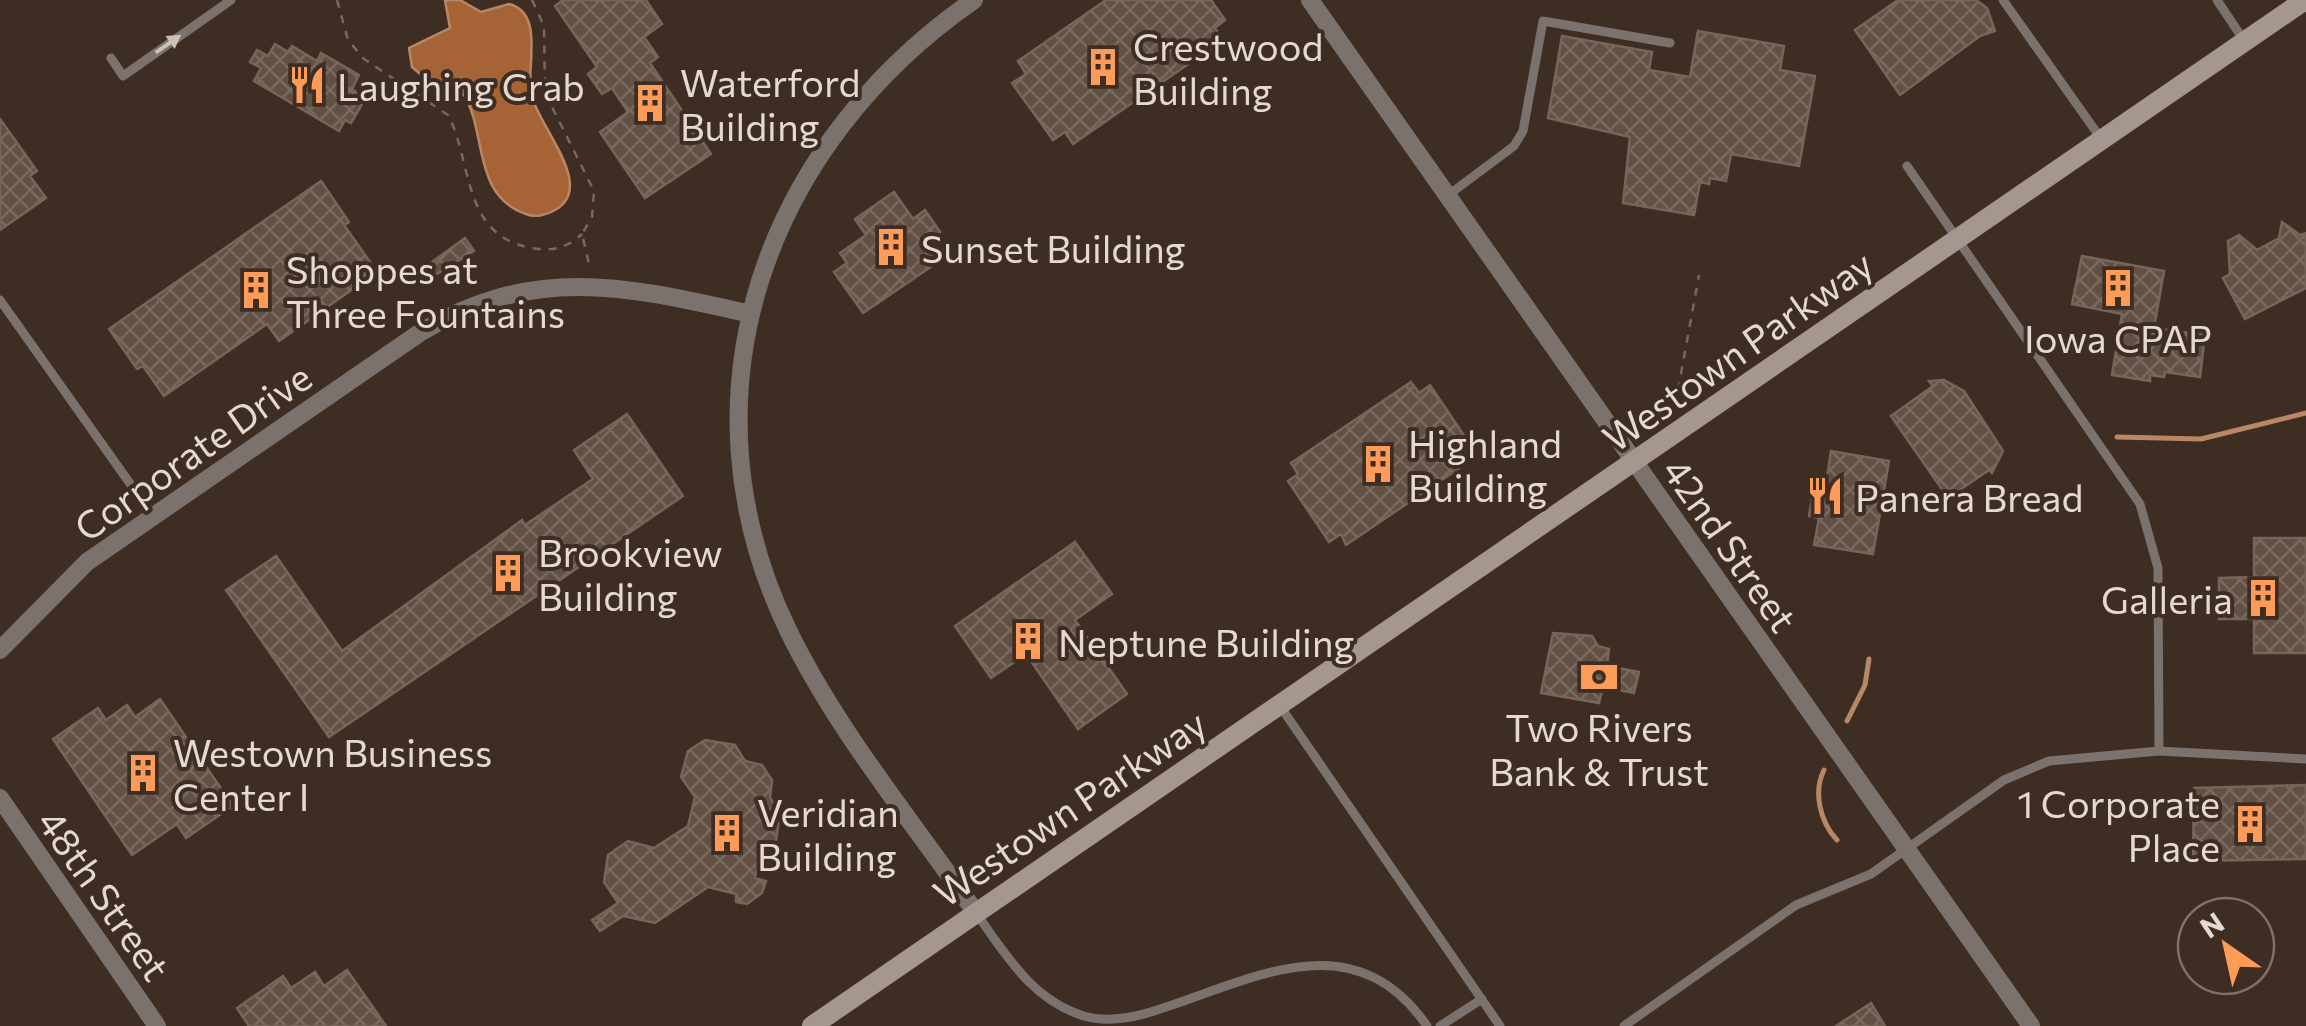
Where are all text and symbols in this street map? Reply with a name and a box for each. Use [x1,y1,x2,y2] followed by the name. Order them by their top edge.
[1133,22,1323,113] place label: Crestwood Building
[155,35,182,54] one-way arrow
[1082,46,1124,88] building icon: Crestwood Building
[680,58,860,149] place label: Waterford Building
[337,62,585,109] place label: Laughing Crab
[286,64,328,106] restaurant icon: Laughing Crab
[629,82,671,124] building icon: Waterford Building
[921,224,1185,271] place label: Sunset Building
[870,226,912,268] building icon: Sunset Building
[1593,239,1881,461] street label: Westown Parkway
[286,245,565,336] place label: Shoppes at Three Fountains
[2097,267,2139,309] building icon: Iowa CPAP
[235,269,277,311] building icon: Shoppes at Three Fountains
[2024,314,2212,361] place label: Iowa CPAP
[65,352,319,550] street label: Corporate Drive
[1408,419,1562,510] place label: Highland Building
[1357,443,1399,485] building icon: Highland Building
[1654,448,1808,640] street label: 42nd Street
[1855,473,2083,520] place label: Panera Bread
[1804,475,1846,517] restaurant icon: Panera Bread
[538,528,722,619] place label: Brookview Building
[487,552,529,594] building icon: Brookview Building
[2101,575,2233,622] place label: Galleria
[2242,577,2284,619] building icon: Galleria
[1058,618,1354,665] place label: Neptune Building
[1007,620,1049,662] building icon: Neptune Building
[1578,656,1620,698] bank icon: Two Rivers Bank & Trust
[924,698,1214,916] street label: Westown Parkway
[1489,703,1709,794] place label: Two Rivers Bank & Trust
[173,728,492,819] place label: Westown Business Center I
[122,752,164,794] building icon: Westown Business Center I
[2017,779,2220,870] place label: 1 Corporate Place
[757,788,899,879] place label: Veridian Building
[29,799,181,989] street label: 48th Street
[2229,803,2271,845] building icon: 1 Corporate Place
[706,812,748,854] building icon: Veridian Building
[2176,896,2276,996] north arrow
[2193,904,2230,944] text: N

